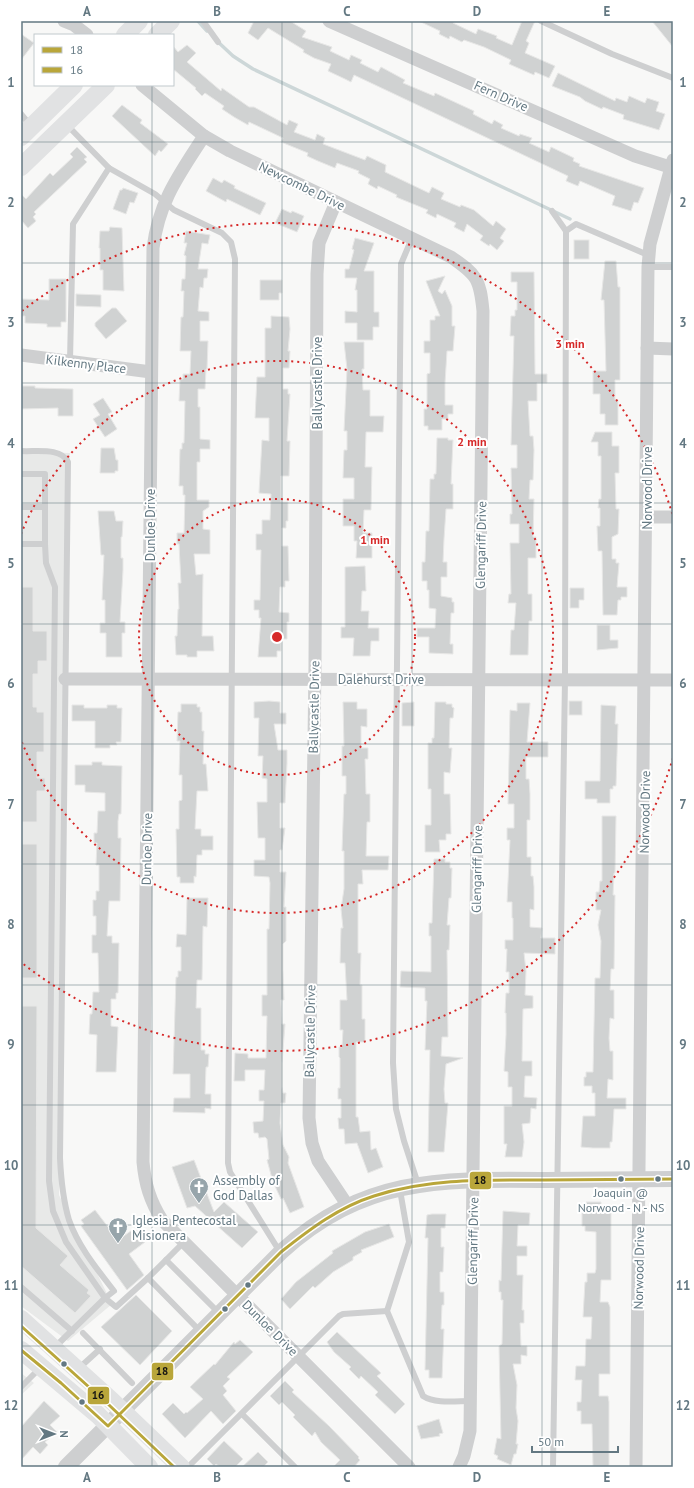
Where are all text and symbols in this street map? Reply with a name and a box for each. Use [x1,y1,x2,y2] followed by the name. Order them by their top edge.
[83,3,91,20] text: A
[213,3,221,20] text: B
[343,3,351,20] text: C
[473,3,481,20] text: D
[604,3,611,20] text: E
[34,34,174,86] legend
[70,42,83,57] text: 18
[70,62,83,77] text: 16
[7,74,15,91] text: 1
[679,74,687,91] text: 1
[471,77,531,115] street label: Fern Drive
[256,158,348,214] street label: Newcombe Drive
[7,194,15,211] text: 2
[679,194,687,211] text: 2
[7,314,15,331] text: 3
[679,314,687,331] text: 3
[555,336,585,351] text: 3 min
[309,337,326,429] street label: Ballycastle Drive
[45,351,127,377] street label: Kilkenny Place
[457,434,487,449] text: 2 min
[7,435,15,452] text: 4
[679,435,687,452] text: 4
[639,446,656,530] street label: Norwood Drive
[142,489,159,561] street label: Dunloe Drive
[472,501,490,589] street label: Glengariff Drive
[360,532,390,547] text: 1 min
[7,555,15,572] text: 5
[679,555,687,572] text: 5
[270,630,284,644] centre of rings
[305,660,323,754] street label: Ballycastle Drive
[338,671,424,688] street label: Dalehurst Drive
[7,675,15,692] text: 6
[679,675,687,692] text: 6
[636,770,654,854] street label: Norwood Drive
[7,796,15,813] text: 7
[679,796,687,813] text: 7
[138,813,156,885] street label: Dunloe Drive
[468,825,486,913] street label: Glengariff Drive
[7,916,15,933] text: 8
[679,916,687,933] text: 8
[301,984,319,1078] street label: Ballycastle Drive
[7,1036,15,1053] text: 9
[679,1036,687,1053] text: 9
[4,1157,18,1174] text: 10
[676,1157,690,1174] text: 10
[469,1171,492,1190] line badge: 18
[213,1172,280,1204] place label: Assembly of God Dallas
[474,1173,486,1187] text: 18
[616,1174,626,1184] marker: Joaquin @ Norwood - N - NS
[653,1174,663,1184] unlabelled marker
[188,1176,210,1204] church icon: Assembly of God Dallas
[578,1185,664,1215] place label: Joaquin @ Norwood - N - NS
[464,1197,482,1285] street label: Glengariff Drive
[132,1212,236,1244] place label: Iglesia Pentecostal Misionera
[107,1216,129,1244] church icon: Iglesia Pentecostal Misionera
[630,1226,648,1310] street label: Norwood Drive
[4,1277,18,1294] text: 11
[676,1277,690,1294] text: 11
[243,1280,253,1290] unlabelled marker
[238,1296,302,1360] street label: Dunloe Drive
[220,1304,230,1314] unlabelled marker
[59,1359,69,1369] unlabelled marker
[151,1362,174,1381] line badge: 18
[156,1364,168,1378] text: 18
[87,1386,110,1405] line badge: 16
[92,1388,104,1402] text: 16
[4,1397,18,1414] text: 12
[77,1397,87,1407] unlabelled marker
[676,1397,690,1414] text: 12
[34,1414,74,1454] north arrow
[532,1428,618,1454] scale bar
[57,1430,71,1438] text: N
[538,1434,564,1449] text: 50 m
[83,1469,91,1486] text: A
[213,1469,221,1486] text: B
[343,1469,351,1486] text: C
[473,1469,481,1486] text: D
[604,1469,611,1486] text: E

